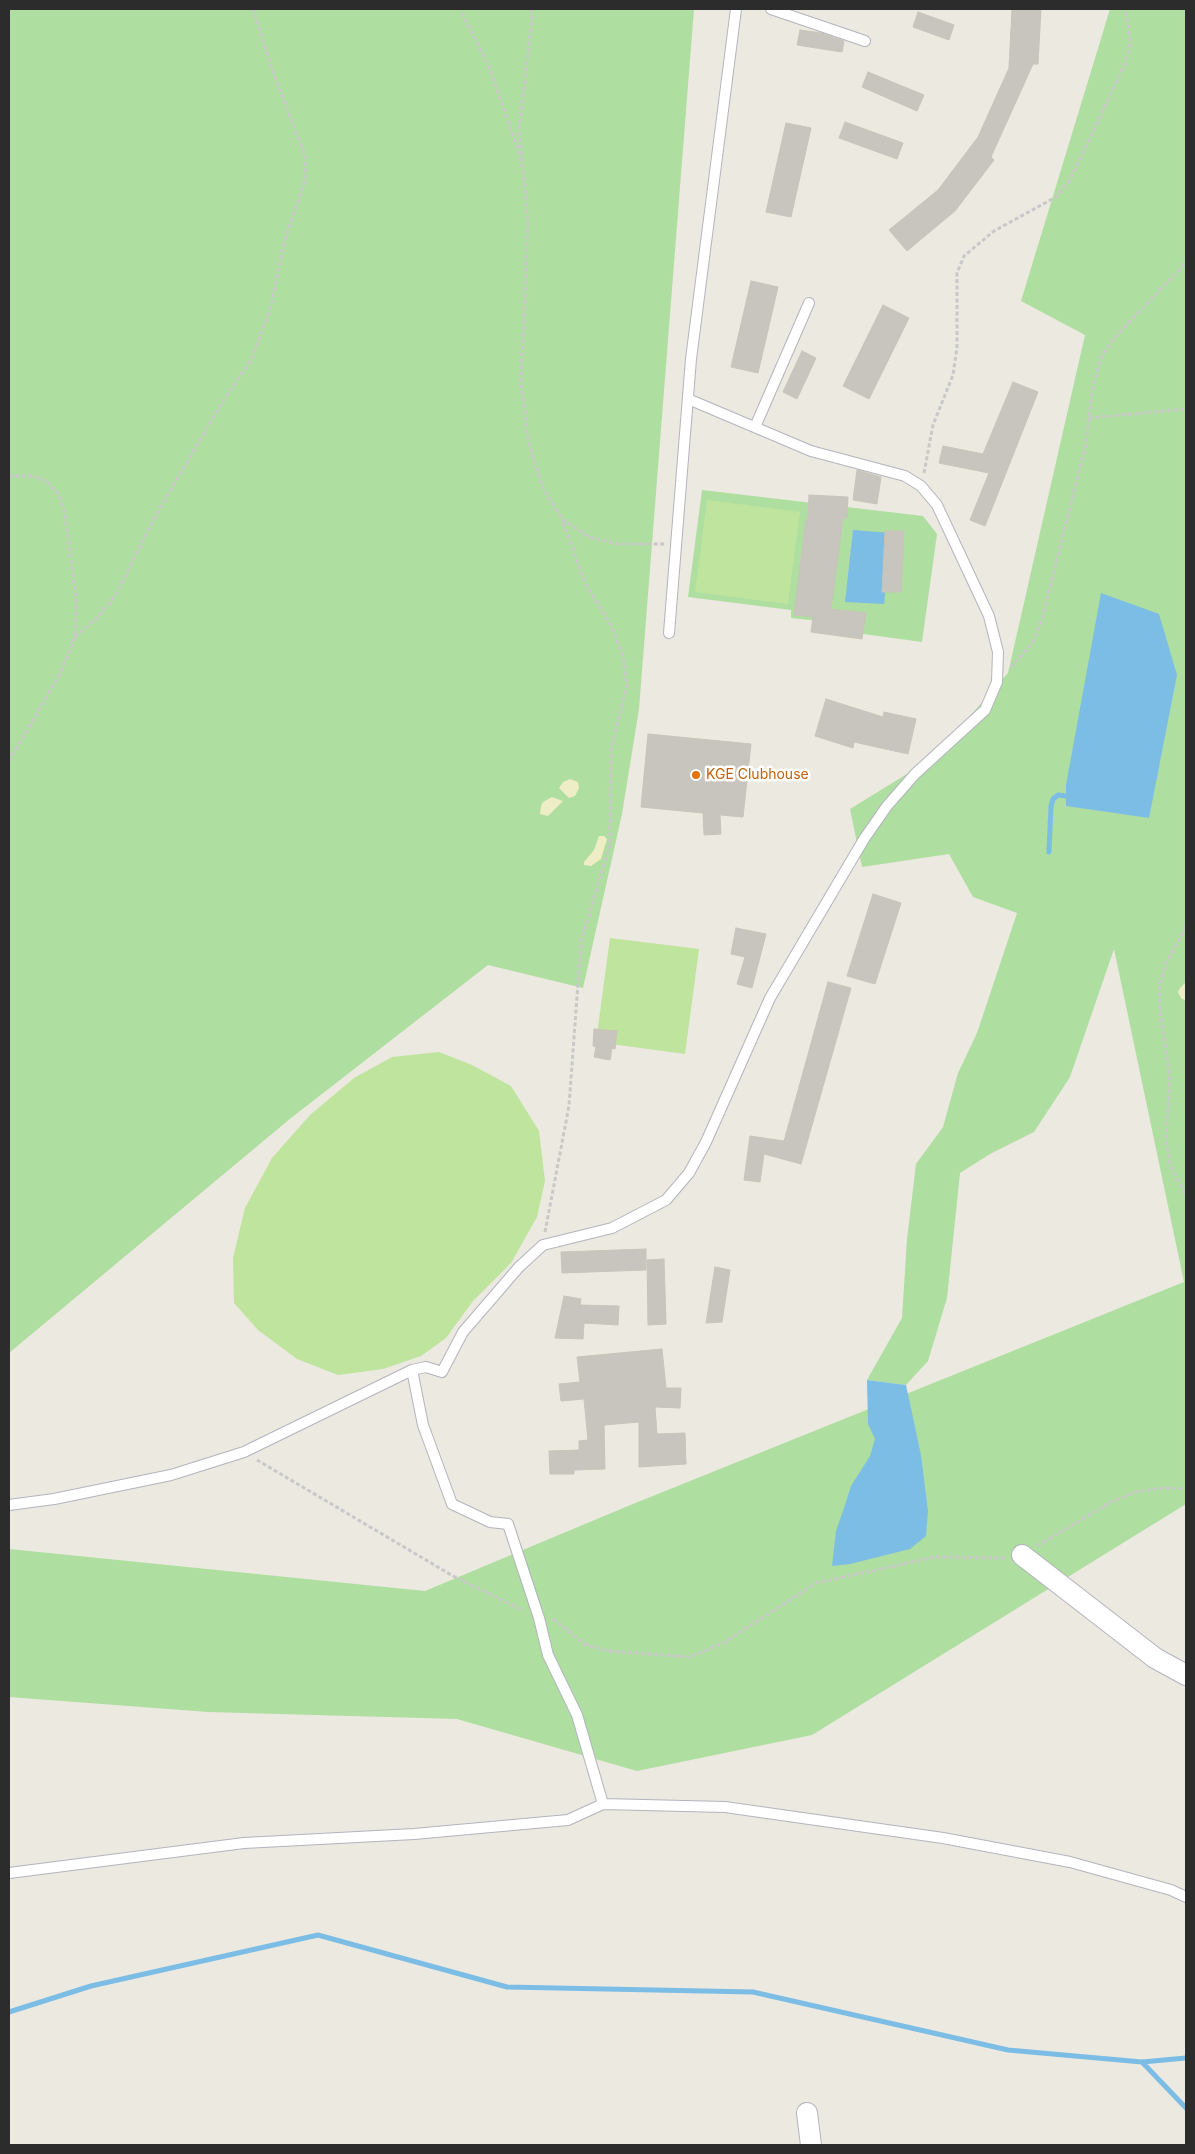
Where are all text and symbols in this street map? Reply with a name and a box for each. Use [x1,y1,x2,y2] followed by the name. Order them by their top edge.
[706,767,809,783] place label: KGE Clubhouse
[690,769,702,781] marker: KGE Clubhouse

